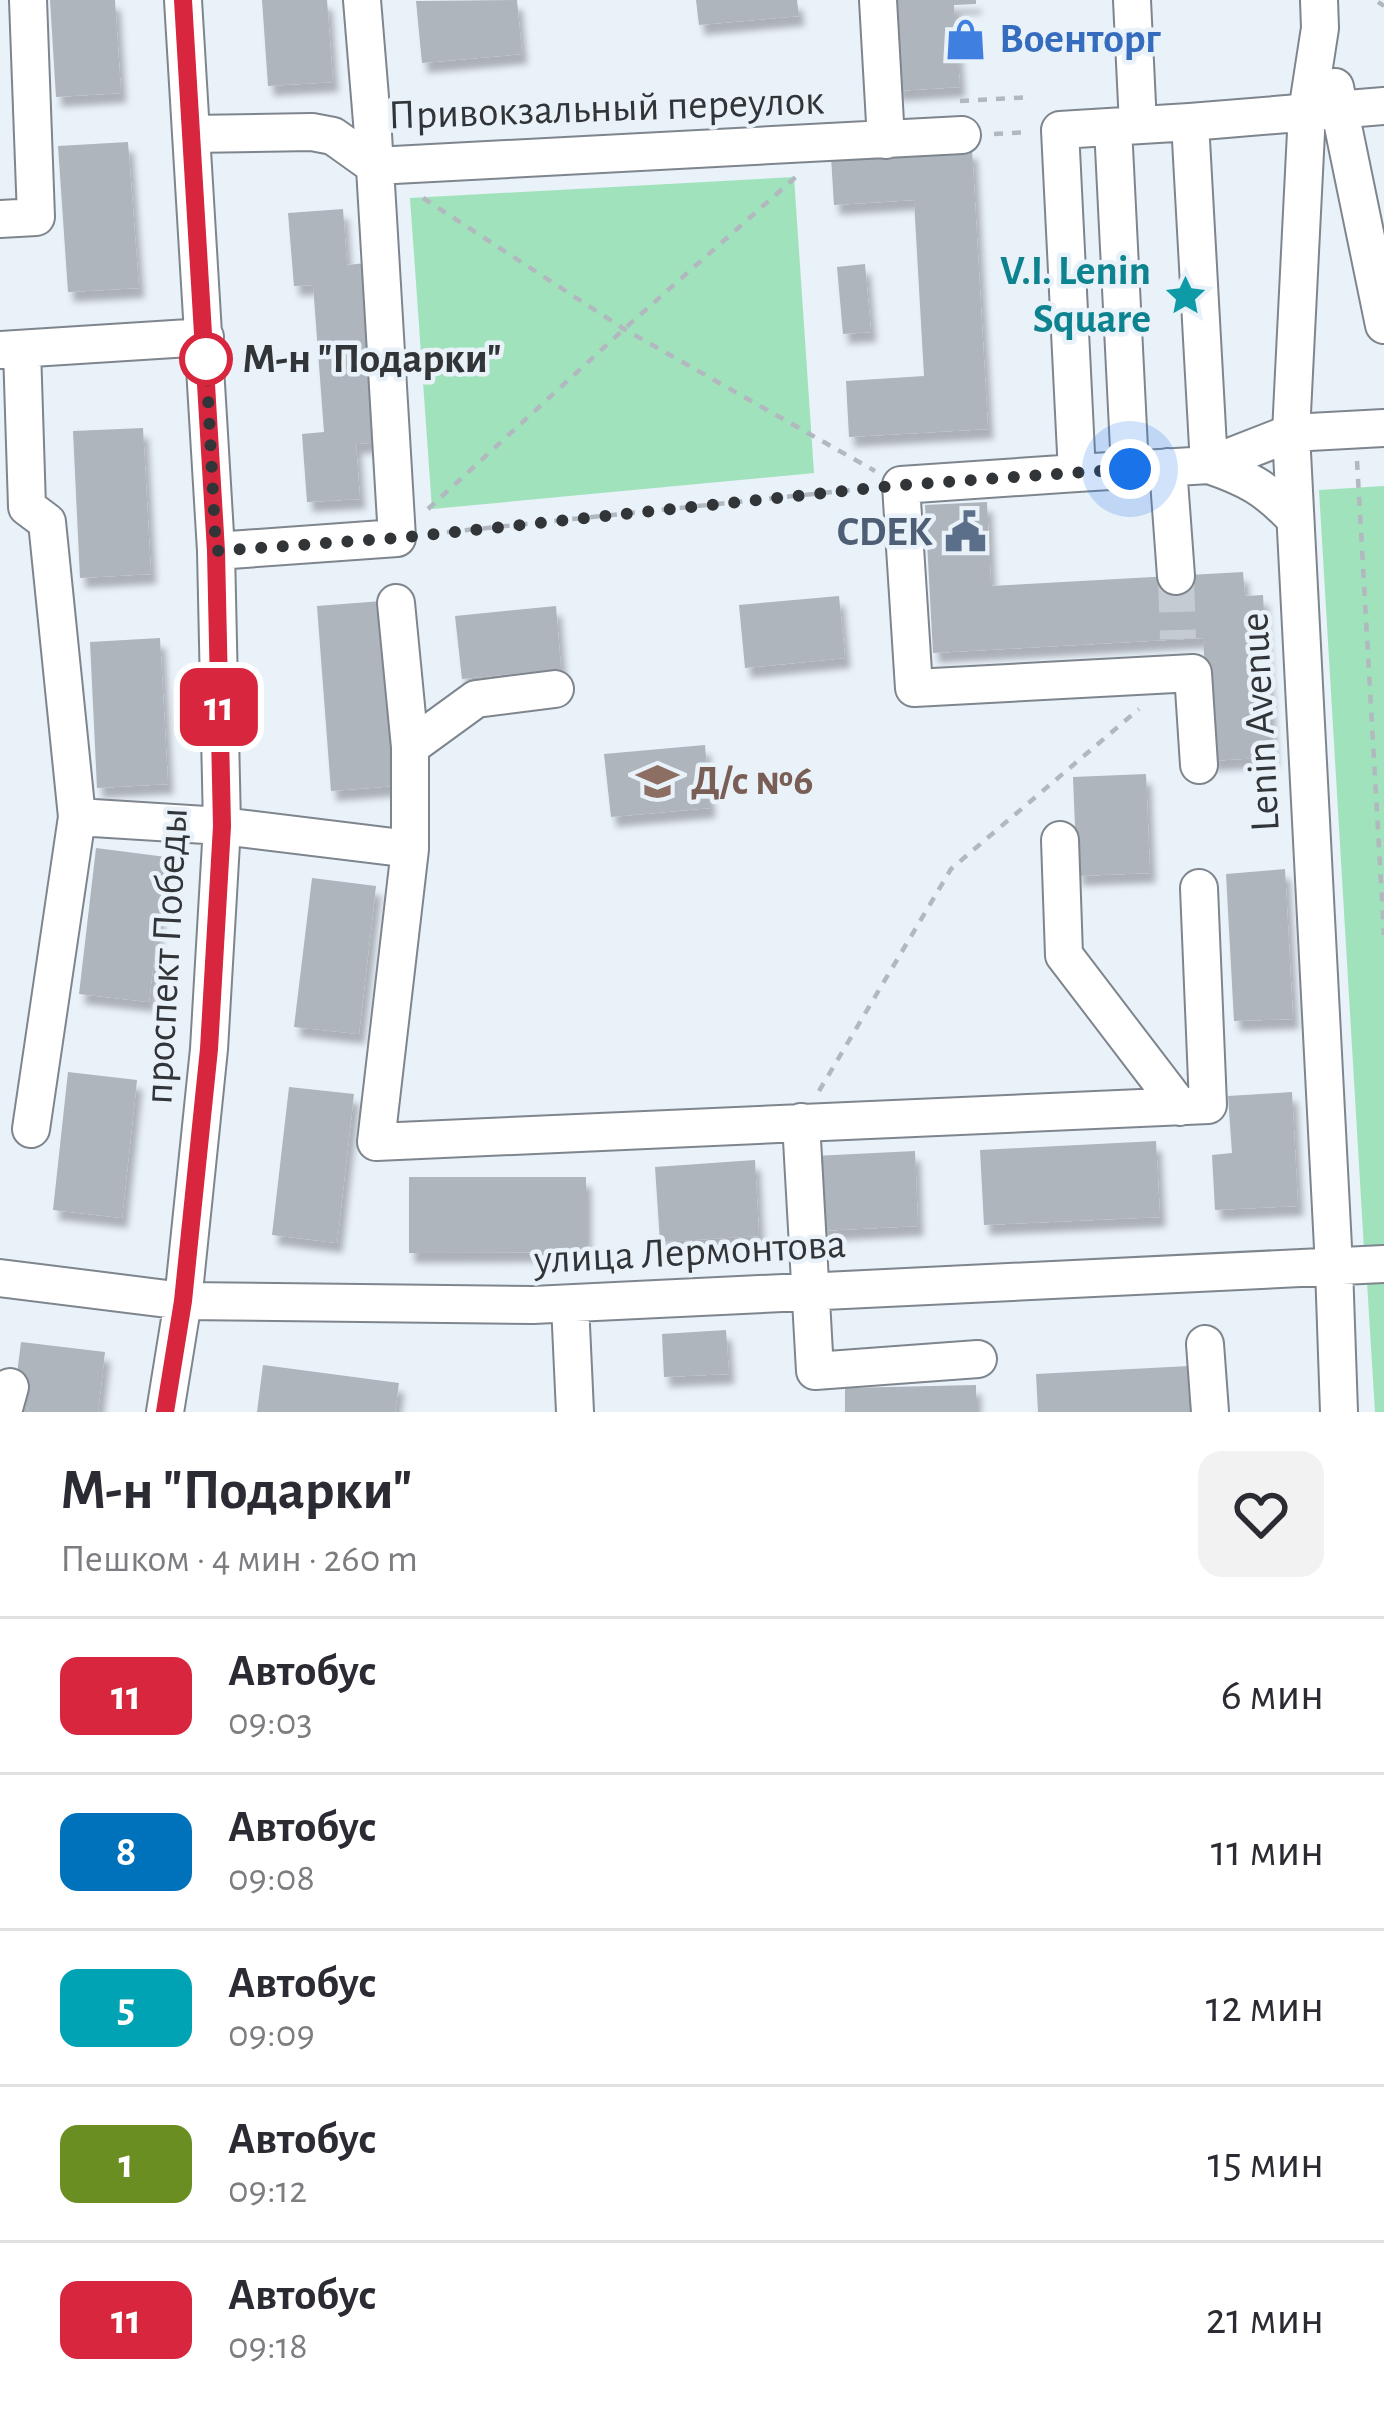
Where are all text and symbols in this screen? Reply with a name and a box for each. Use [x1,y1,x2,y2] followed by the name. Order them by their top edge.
[942,16,988,62] shop icon: Военторг
[999,18,1161,60] place label: Военторг
[387,79,825,137] street label: Привокзальный переулок
[1000,250,1151,340] place label: V.I. Lenin Square
[1162,272,1208,318] place icon: V.I. Lenin Square
[181,334,231,384] marker: М-н "Подарки"
[242,338,502,380] place label: М-н "Подарки"
[1100,439,1160,499] your location
[943,509,989,555] public building icon: CDEK
[837,511,932,553] place label: CDEK
[1233,611,1287,833] street label: Lenin Avenue
[165,668,273,746] line badge: 11
[204,686,234,728] text: 11
[634,758,680,804] school or university icon: Д/с №6
[691,760,814,802] place label: Д/с №6
[137,807,195,1105] street label: проспект Победы
[532,1223,847,1281] street label: улица Лермонтова
[1198,1451,1324,1577] button: heart
[60,1462,412,1519] text: М-н "Подарки"
[60,1540,418,1579] text: Пешком · 4 мин · 260 m
[228,1649,377,1694] text: Автобус
[1221,1673,1324,1718] text: 6 мин
[111,1675,141,1717] text: 11
[228,1703,313,1742] text: 09:03
[228,1805,377,1850] text: Автобус
[1211,1829,1324,1874] text: 11 мин
[116,1831,136,1873] text: 8
[228,1859,315,1898] text: 09:08
[228,1961,377,2006] text: Автобус
[1206,1985,1324,2030] text: 12 мин
[117,1987,135,2029] text: 5
[228,2015,315,2054] text: 09:09
[228,2117,377,2162] text: Автобус
[1208,2141,1324,2186] text: 15 мин
[118,2143,134,2185] text: 1
[228,2171,307,2210] text: 09:12
[228,2273,377,2318] text: Автобус
[1206,2297,1324,2342] text: 21 мин
[111,2299,141,2341] text: 11
[228,2327,308,2366] text: 09:18

